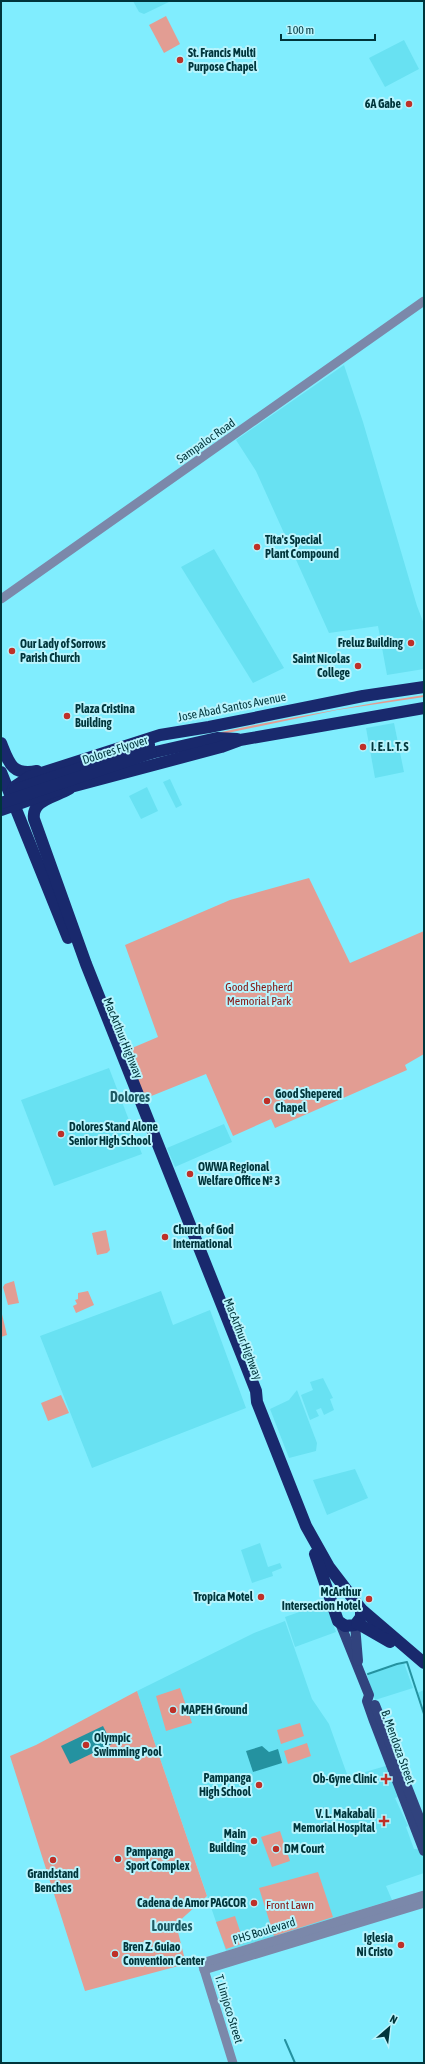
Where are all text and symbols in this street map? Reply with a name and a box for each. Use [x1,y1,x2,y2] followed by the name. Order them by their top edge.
[281,16,375,42] scale bar
[287,23,314,37] text: 100 m
[188,46,258,74] place label: St. Francis Multi Purpose Chapel
[175,55,185,65] marker: St. Francis Multi Purpose Chapel
[365,97,402,111] place label: 6A Gabe
[404,99,414,109] marker: 6A Gabe
[174,416,238,466] street label: Sampaloc Road
[265,533,339,561] place label: Tita's Special Plant Compound
[252,542,262,552] marker: Tita's Special Plant Compound
[338,636,404,650] place label: Freluz Building
[20,637,107,665] place label: Our Lady of Sorrows Parish Church
[406,638,416,648] marker: Freluz Building
[7,646,17,656] marker: Our Lady of Sorrows Parish Church
[293,652,351,680] place label: Saint Nicolas College
[353,661,363,671] marker: Saint Nicolas College
[177,690,287,724] street label: Jose Abad Santos Avenue
[75,702,135,730] place label: Plaza Cristina Building
[62,711,72,721] marker: Plaza Cristina Building
[81,733,150,767] street label: Dolores Flyover
[371,740,409,754] place label: I. E. L. T. S
[358,742,368,752] marker: I. E. L. T. S
[225,980,293,1008] park label: Good Shepherd Memorial Park
[100,996,146,1080] street label: MacArthur Highway
[275,1087,342,1115] place label: Good Shepered Chapel
[110,1089,150,1105] district label: Dolores
[262,1096,272,1106] marker: Good Shepered Chapel
[69,1120,159,1148] place label: Dolores Stand Alone Senior High School
[56,1129,66,1139] marker: Dolores Stand Alone Senior High School
[197,1160,281,1188] place label: OWWA Regional Welfare Office № 3
[185,1169,195,1179] marker: OWWA Regional Welfare Office № 3
[173,1223,234,1251] place label: Church of God International
[160,1232,170,1242] marker: Church of God International
[221,1296,265,1382] street label: MacArthur Highway
[282,1585,362,1613] place label: McArthur Intersection Hotel
[194,1590,254,1604] place label: Tropica Motel
[256,1592,266,1602] marker: Tropica Motel
[364,1594,374,1604] marker: McArthur Intersection Hotel
[181,1703,248,1717] place label: MAPEH Ground
[168,1705,178,1715] marker: MAPEH Ground
[378,1708,418,1786] street label: B. Mendoza Street
[94,1731,163,1759] place label: Olympic Swimming Pool
[81,1740,91,1750] marker: Olympic Swimming Pool
[199,1771,252,1799] place label: Pampanga High School
[313,1772,378,1786] place label: Ob-Gyne Clinic
[380,1773,392,1785] marker: Ob-Gyne Clinic
[254,1780,264,1790] marker: Pampanga High School
[293,1807,376,1835] place label: V. L. Makabali Memorial Hospital
[378,1815,390,1827] marker: V. L. Makabali Memorial Hospital
[209,1827,247,1855] place label: Main Building
[249,1836,259,1846] marker: Main Building
[284,1842,325,1856] place label: DM Court
[271,1844,281,1854] marker: DM Court
[126,1845,190,1873] place label: Pampanga Sport Complex
[113,1854,123,1864] marker: Pampanga Sport Complex
[48,1855,58,1865] marker: Grandstand Benches
[27,1867,79,1895] place label: Grandstand Benches
[137,1896,246,1910] place label: Cadena de Amor PAGCOR
[249,1898,259,1908] marker: Cadena de Amor PAGCOR
[266,1898,314,1912] park label: Front Lawn
[231,1915,297,1947] street label: PHS Boulevard
[152,1918,192,1934] district label: Lourdes
[357,1931,393,1959] place label: Iglesia Ni Cristo
[123,1940,205,1968] place label: Bren Z. Guiao Convention Center
[396,1940,406,1950] marker: Iglesia Ni Cristo
[110,1949,120,1959] marker: Bren Z. Guiao Convention Center
[212,1973,246,2045] street label: T. Limjoco Street
[369,2008,409,2048] north arrow
[388,2012,399,2026] text: N

